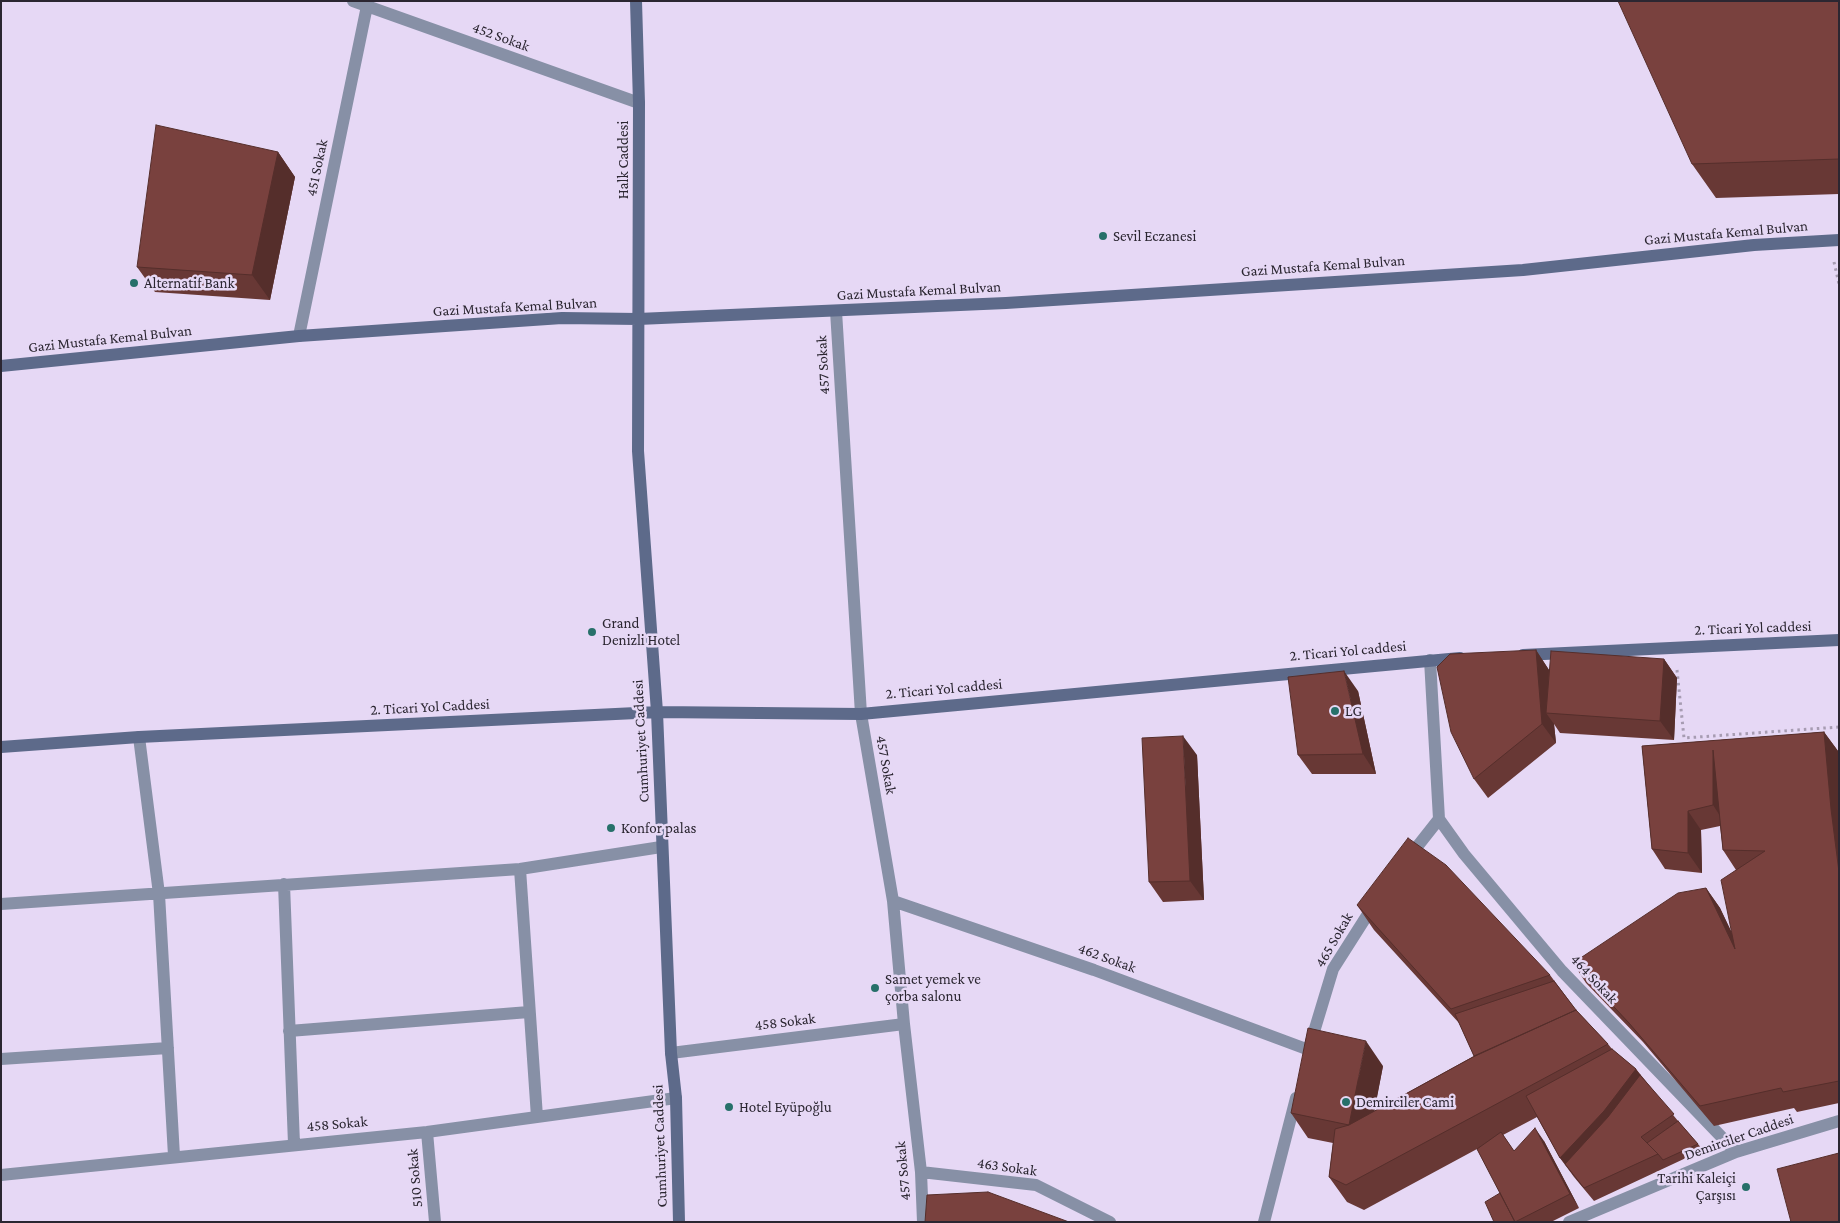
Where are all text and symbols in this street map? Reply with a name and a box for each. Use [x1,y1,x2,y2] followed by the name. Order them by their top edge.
[470,18,532,56] street label: 452 Sokak
[614,121,632,199] street label: Halk Caddesi
[302,138,332,198] street label: 451 Sokak
[1643,217,1809,249] street label: Gazi Mustafa Kemal Bulvan
[1113,227,1196,245] place label: Sevil Eczanesi
[1097,230,1109,242] marker: Sevil Eczanesi
[1240,251,1406,281] street label: Gazi Mustafa Kemal Bulvan
[144,274,235,292] place label: Alternatif Bank
[128,277,140,289] marker: Alternatif Bank
[836,278,1002,304] street label: Gazi Mustafa Kemal Bulvan
[432,294,598,320] street label: Gazi Mustafa Kemal Bulvan
[27,321,193,357] street label: Gazi Mustafa Kemal Bulvan
[812,335,834,395] street label: 457 Sokak
[602,614,680,649] place label: Grand Denizli Hotel
[1694,617,1812,639] street label: 2. Ticari Yol caddesi
[586,626,598,638] marker: Grand Denizli Hotel
[1289,637,1407,665] street label: 2. Ticari Yol caddesi
[885,675,1003,703] street label: 2. Ticari Yol caddesi
[629,679,653,803] street label: Cumhuriyet Caddesi
[370,695,490,719] street label: 2. Ticari Yol Caddesi
[1345,702,1362,720] place label: LG
[1329,705,1341,717] marker: LG
[872,734,900,796] street label: 457 Sokak
[621,819,696,837] place label: Konfor palas
[605,822,617,834] marker: Konfor palas
[1311,909,1357,971] street label: 465 Sokak
[1075,939,1139,977] street label: 462 Sokak
[1566,950,1622,1008] street label: 464 Sokak
[885,970,981,1005] place label: Samet yemek ve çorba salonu
[869,982,881,994] marker: Samet yemek ve çorba salonu
[754,1009,816,1035] street label: 458 Sokak
[649,1084,671,1208] street label: Cumhuriyet Caddesi
[1356,1093,1454,1111] place label: Demirciler Cami
[1340,1096,1352,1108] marker: Demirciler Cami
[739,1098,832,1116] place label: Hotel Eyüpoğlu
[723,1101,735,1113] marker: Hotel Eyüpoğlu
[1682,1110,1796,1164] street label: Demirciler Caddesi
[306,1112,368,1136] street label: 458 Sokak
[891,1141,915,1201] street label: 457 Sokak
[403,1148,427,1208] street label: 510 Sokak
[976,1154,1038,1180] street label: 463 Sokak
[1657,1169,1736,1204] place label: Tarihi Kaleiçi Çarşısı
[1740,1181,1752,1193] marker: Tarihi Kaleiçi Çarşısı

